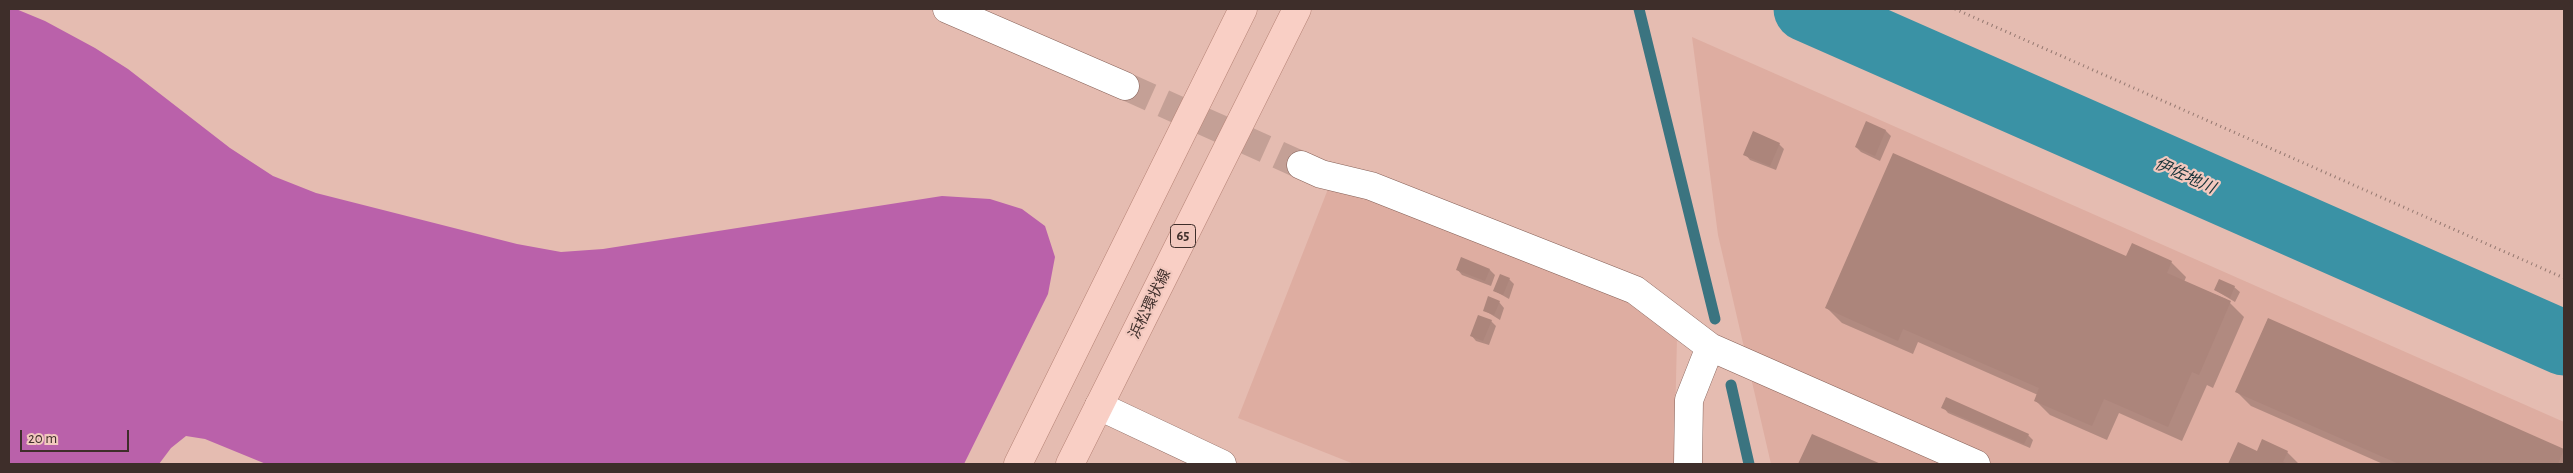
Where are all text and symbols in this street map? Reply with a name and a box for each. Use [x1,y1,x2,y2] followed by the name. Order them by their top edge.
[2152,154,2218,198] water label: 伊佐地川
[1170,225,1196,248] road number: 65
[1125,266,1175,342] street label: 浜松環状線
[22,420,131,452] scale bar
[28,431,57,446] text: 20 m

